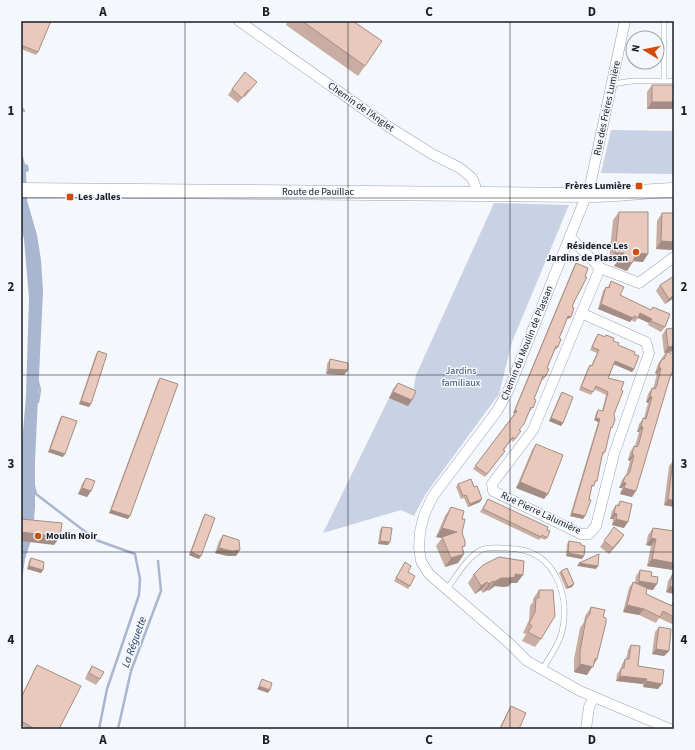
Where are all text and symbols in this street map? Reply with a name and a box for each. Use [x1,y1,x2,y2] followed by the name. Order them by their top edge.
[98,3,107,21] text: A
[262,3,270,21] text: B
[425,3,433,21] text: C
[588,3,596,21] text: D
[625,30,665,70] north arrow
[628,43,644,53] text: N
[590,59,624,157] street label: Rue des Frères Lumière
[325,79,397,135] street label: Chemin de l'Anglet
[8,102,15,120] text: 1
[681,102,688,120] text: 1
[565,179,631,193] place label: Frères Lumière
[634,181,644,191] marker: Frères Lumière
[282,185,354,199] street label: Route de Pauillac
[78,190,121,204] place label: Les Jalles
[65,192,75,202] marker: Les Jalles
[546,239,629,265] place label: Résidence Les Jardins de Plassan
[631,247,641,257] marker: Résidence Les Jardins de Plassan
[8,278,15,296] text: 2
[681,278,688,296] text: 2
[498,284,556,402] street label: Chemin du Moulin de Plassan
[442,364,481,390] park label: Jardins familiaux
[8,455,15,473] text: 3
[681,455,688,473] text: 3
[499,488,583,538] street label: Rue Pierre Lalumière
[46,529,97,543] place label: Moulin Noir
[33,531,43,541] marker: Moulin Noir
[118,614,150,670] water label: La Réguette
[8,631,15,649] text: 4
[681,631,688,649] text: 4
[98,731,107,749] text: A
[262,731,270,749] text: B
[425,731,433,749] text: C
[588,731,596,749] text: D

